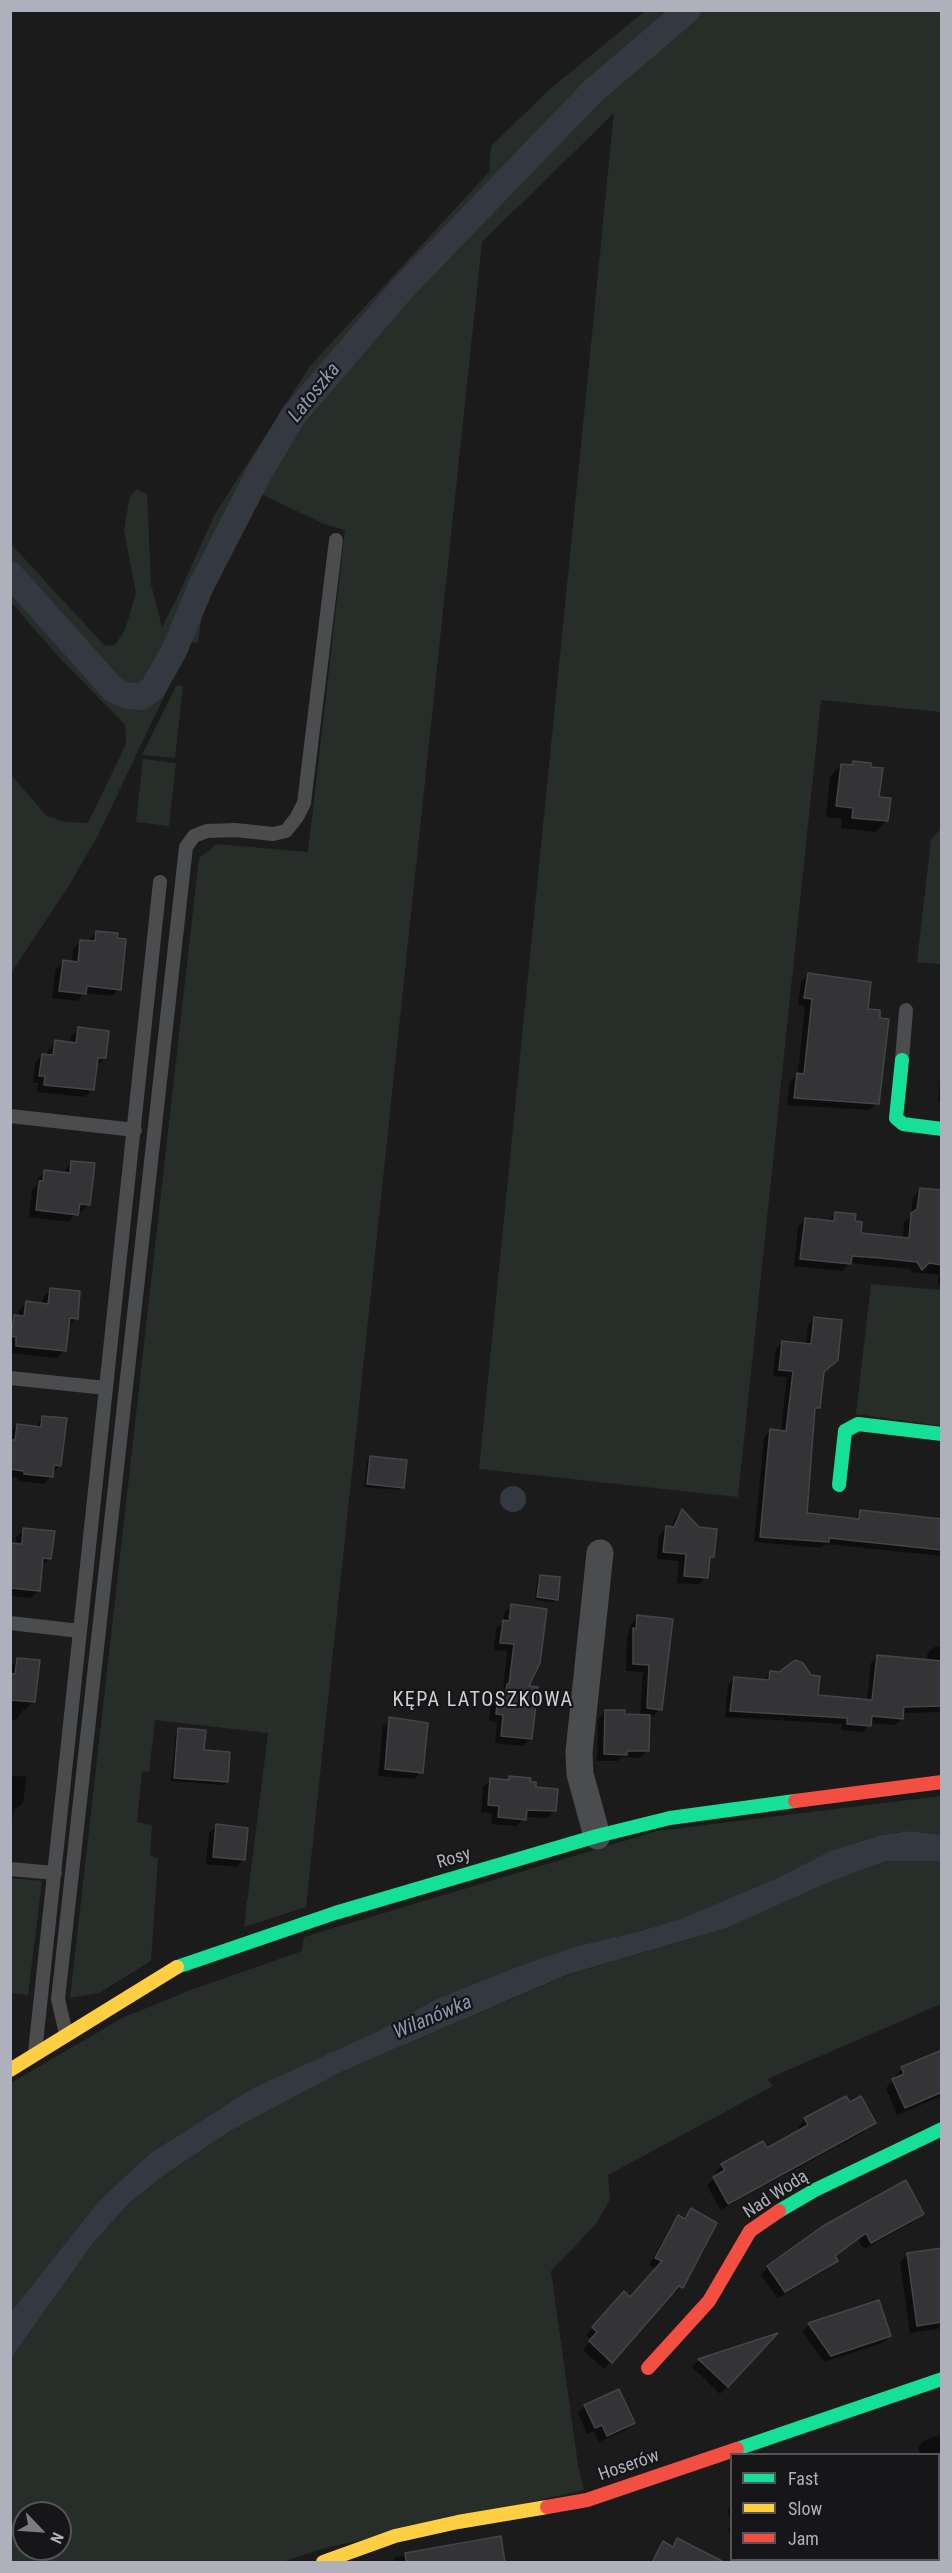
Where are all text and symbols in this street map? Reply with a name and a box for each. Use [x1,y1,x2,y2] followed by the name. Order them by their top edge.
[284,359,346,427] water label: Latoszka
[392,1689,574,1713] district label: KĘPA LATOSZKOWA
[434,1844,474,1874] street label: Rosy
[390,1991,476,2045] water label: Wilanówka
[740,2166,812,2224] street label: Nad Wodą
[596,2446,662,2486] street label: Hoserów
[730,2453,940,2561] legend
[788,2468,819,2489] text: Fast
[788,2498,822,2519] text: Slow
[12,2501,72,2561] north arrow
[788,2528,819,2549] text: Jam
[46,2530,68,2546] text: N

